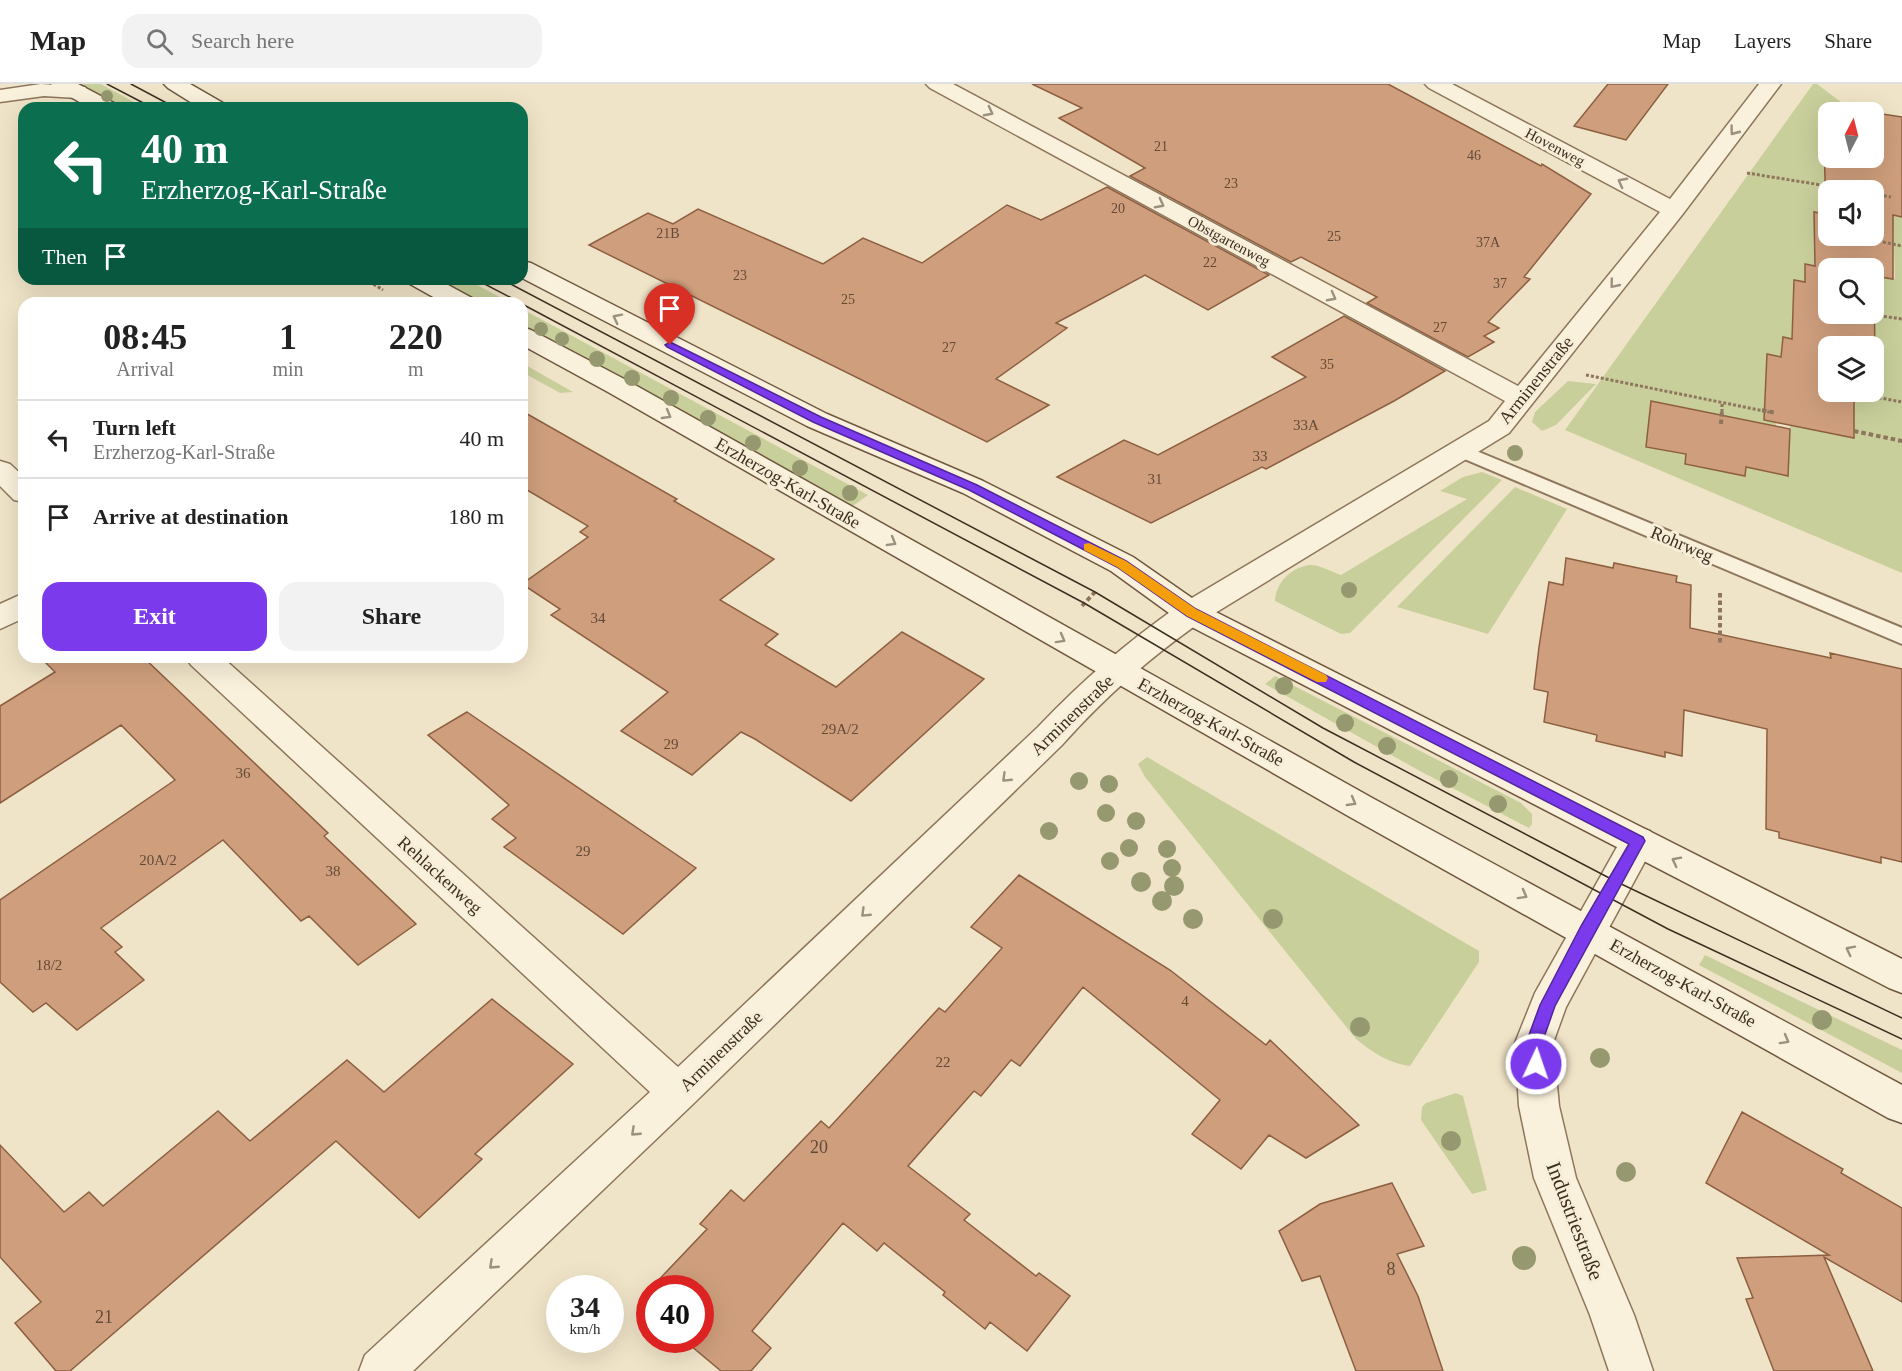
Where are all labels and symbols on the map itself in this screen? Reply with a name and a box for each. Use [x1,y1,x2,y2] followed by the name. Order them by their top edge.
[1818,102,1884,168] north arrow
[983,105,993,116] one-way arrow
[1730,124,1741,135] one-way arrow
[1523,125,1588,170] street label: Hovenweg
[1154,139,1168,154] house number: 21
[1467,148,1481,163] house number: 46
[1224,176,1238,191] house number: 23
[1618,178,1628,189] one-way arrow
[1154,197,1165,208] one-way arrow
[1111,201,1125,216] house number: 20
[1185,213,1273,270] street label: Obstgartenweg
[656,226,680,241] house number: 21B
[1327,229,1341,244] house number: 25
[1476,235,1501,250] house number: 37A
[1203,255,1217,270] house number: 22
[733,268,747,283] house number: 23
[1493,276,1507,291] house number: 37
[1610,277,1621,288] one-way arrow
[644,283,695,345] pin
[1326,290,1336,301] one-way arrow
[841,292,855,307] house number: 25
[613,314,624,325] one-way arrow
[1433,320,1447,335] house number: 27
[1495,332,1577,428] street label: Arminenstraße
[942,340,956,355] house number: 27
[1320,357,1334,372] house number: 35
[661,408,672,419] one-way arrow
[1293,417,1319,433] house number: 33A
[712,433,864,533] street label: Erzherzog-Karl-Straße
[1253,448,1268,464] house number: 33
[1148,471,1163,487] house number: 31
[1648,522,1716,566] street label: Rohrweg
[886,535,896,546] one-way arrow
[591,610,606,626] house number: 34
[1055,632,1066,643] one-way arrow
[1027,671,1117,759] street label: Arminenstraße
[1134,674,1288,770] street label: Erzherzog-Karl-Straße
[821,721,859,737] house number: 29A/2
[664,736,679,752] house number: 29
[236,765,251,781] house number: 36
[1002,771,1013,782] one-way arrow
[1346,795,1356,806] one-way arrow
[394,832,486,918] street label: Rehlackenweg
[576,843,591,859] house number: 29
[139,852,177,868] house number: 20A/2
[1672,857,1683,868] one-way arrow
[326,863,341,879] house number: 38
[1517,888,1527,900] one-way arrow
[861,906,871,917] one-way arrow
[1606,935,1760,1031] street label: Erzherzog-Karl-Straße
[1845,946,1856,958] one-way arrow
[36,957,62,973] house number: 18/2
[1181,993,1189,1009] house number: 4
[676,1007,766,1095] street label: Arminenstraße
[1504,1032,1568,1096] position arrow
[1779,1033,1789,1044] one-way arrow
[936,1054,951,1070] house number: 22
[632,1125,642,1136] one-way arrow
[810,1137,828,1157] house number: 20
[1541,1158,1609,1284] street label: Industriestraße
[490,1258,501,1269] one-way arrow
[1387,1259,1396,1279] house number: 8
[636,1275,714,1353] speed limit sign: 40
[95,1307,113,1327] house number: 21

